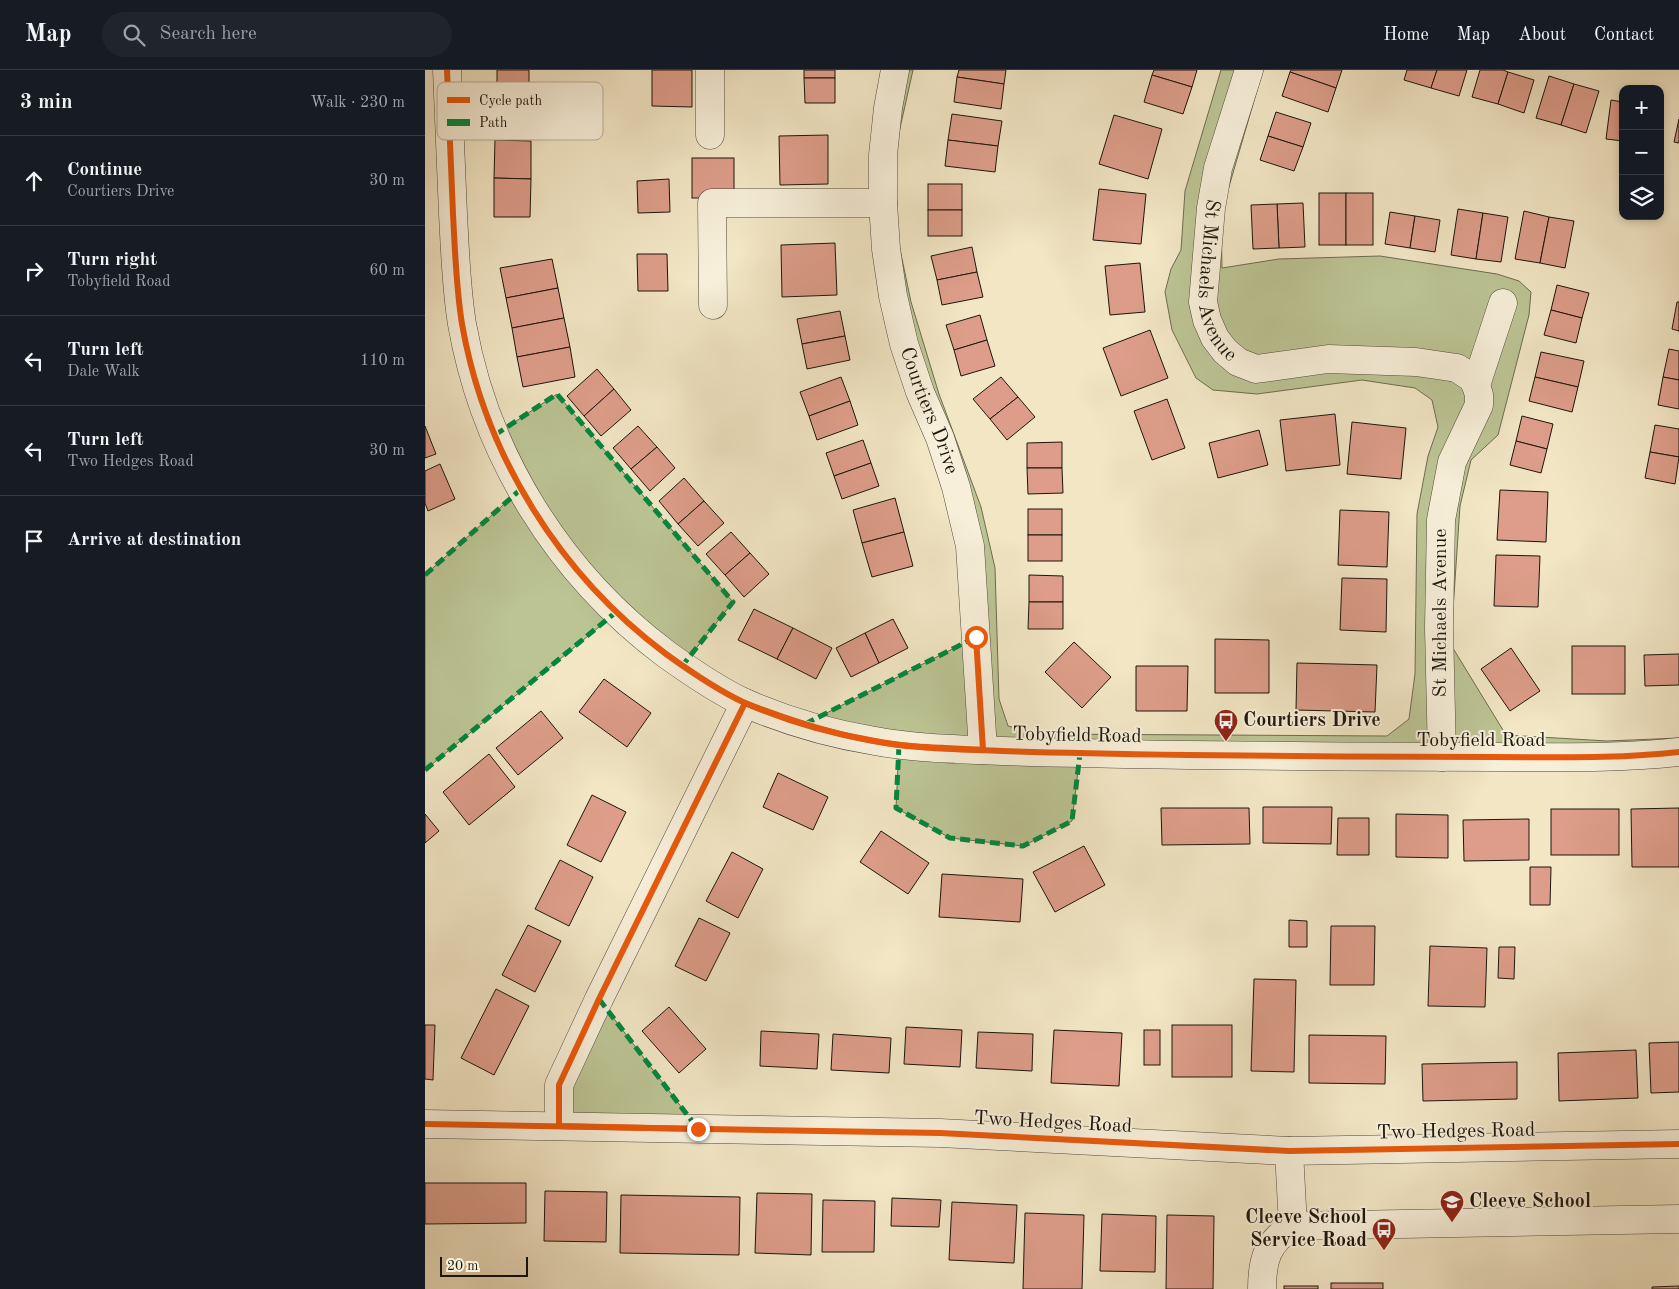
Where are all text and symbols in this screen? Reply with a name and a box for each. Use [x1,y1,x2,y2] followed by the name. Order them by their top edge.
[102,12,452,57] search box
[120,21,148,49] icon: search
[25,23,72,47] text: Map
[160,25,257,44] text: Search here
[1383,26,1429,44] text: Home
[1457,26,1490,44] text: Map
[1518,26,1566,44] text: About
[1594,26,1654,44] text: Contact
[437,82,603,140] legend
[1619,85,1664,220] map controls
[1619,85,1664,130] button: +
[20,92,73,113] text: 3 min
[479,94,542,108] text: Cycle path
[310,95,405,111] text: Walk · 230 m
[479,116,508,130] text: Path
[1619,130,1664,175] button: −
[67,161,142,180] text: Continue
[20,167,48,195] icon: ahead
[369,173,405,189] text: 30 m
[1619,175,1664,220] button: layers
[67,184,174,200] text: Courtiers Drive
[1193,197,1240,366] street label: St Michaels Avenue
[67,251,157,270] text: Turn right
[20,257,48,285] icon: right
[369,263,405,279] text: 60 m
[67,274,171,290] text: Tobyfield Road
[67,341,144,360] text: Turn left
[896,345,961,477] street label: Courtiers Drive
[20,347,48,375] icon: left
[360,353,405,369] text: 110 m
[67,364,140,380] text: Dale Walk
[67,431,144,450] text: Turn left
[20,437,48,465] icon: left
[369,443,405,459] text: 30 m
[67,454,194,470] text: Two Hedges Road
[20,527,48,555] icon: arrive
[1431,528,1451,698] street label: St Michaels Avenue
[67,531,241,550] text: Arrive at destination
[965,626,988,649] route start
[1213,708,1239,742] bus stop icon: Courtiers Drive
[1243,711,1381,731] place label: Courtiers Drive
[1012,725,1142,747] street label: Tobyfield Road
[1416,731,1546,751] street label: Tobyfield Road
[973,1109,1133,1137] street label: Two Hedges Road
[687,1118,710,1141] route end
[1377,1121,1535,1143] street label: Two Hedges Road
[1439,1189,1465,1223] school or university icon: Cleeve School
[1469,1192,1591,1212] place label: Cleeve School
[1245,1208,1367,1251] place label: Cleeve School Service Road
[1371,1217,1397,1251] bus stop icon: Cleeve School Service Road
[440,1254,527,1277] scale bar
[447,1259,478,1273] text: 20 m

